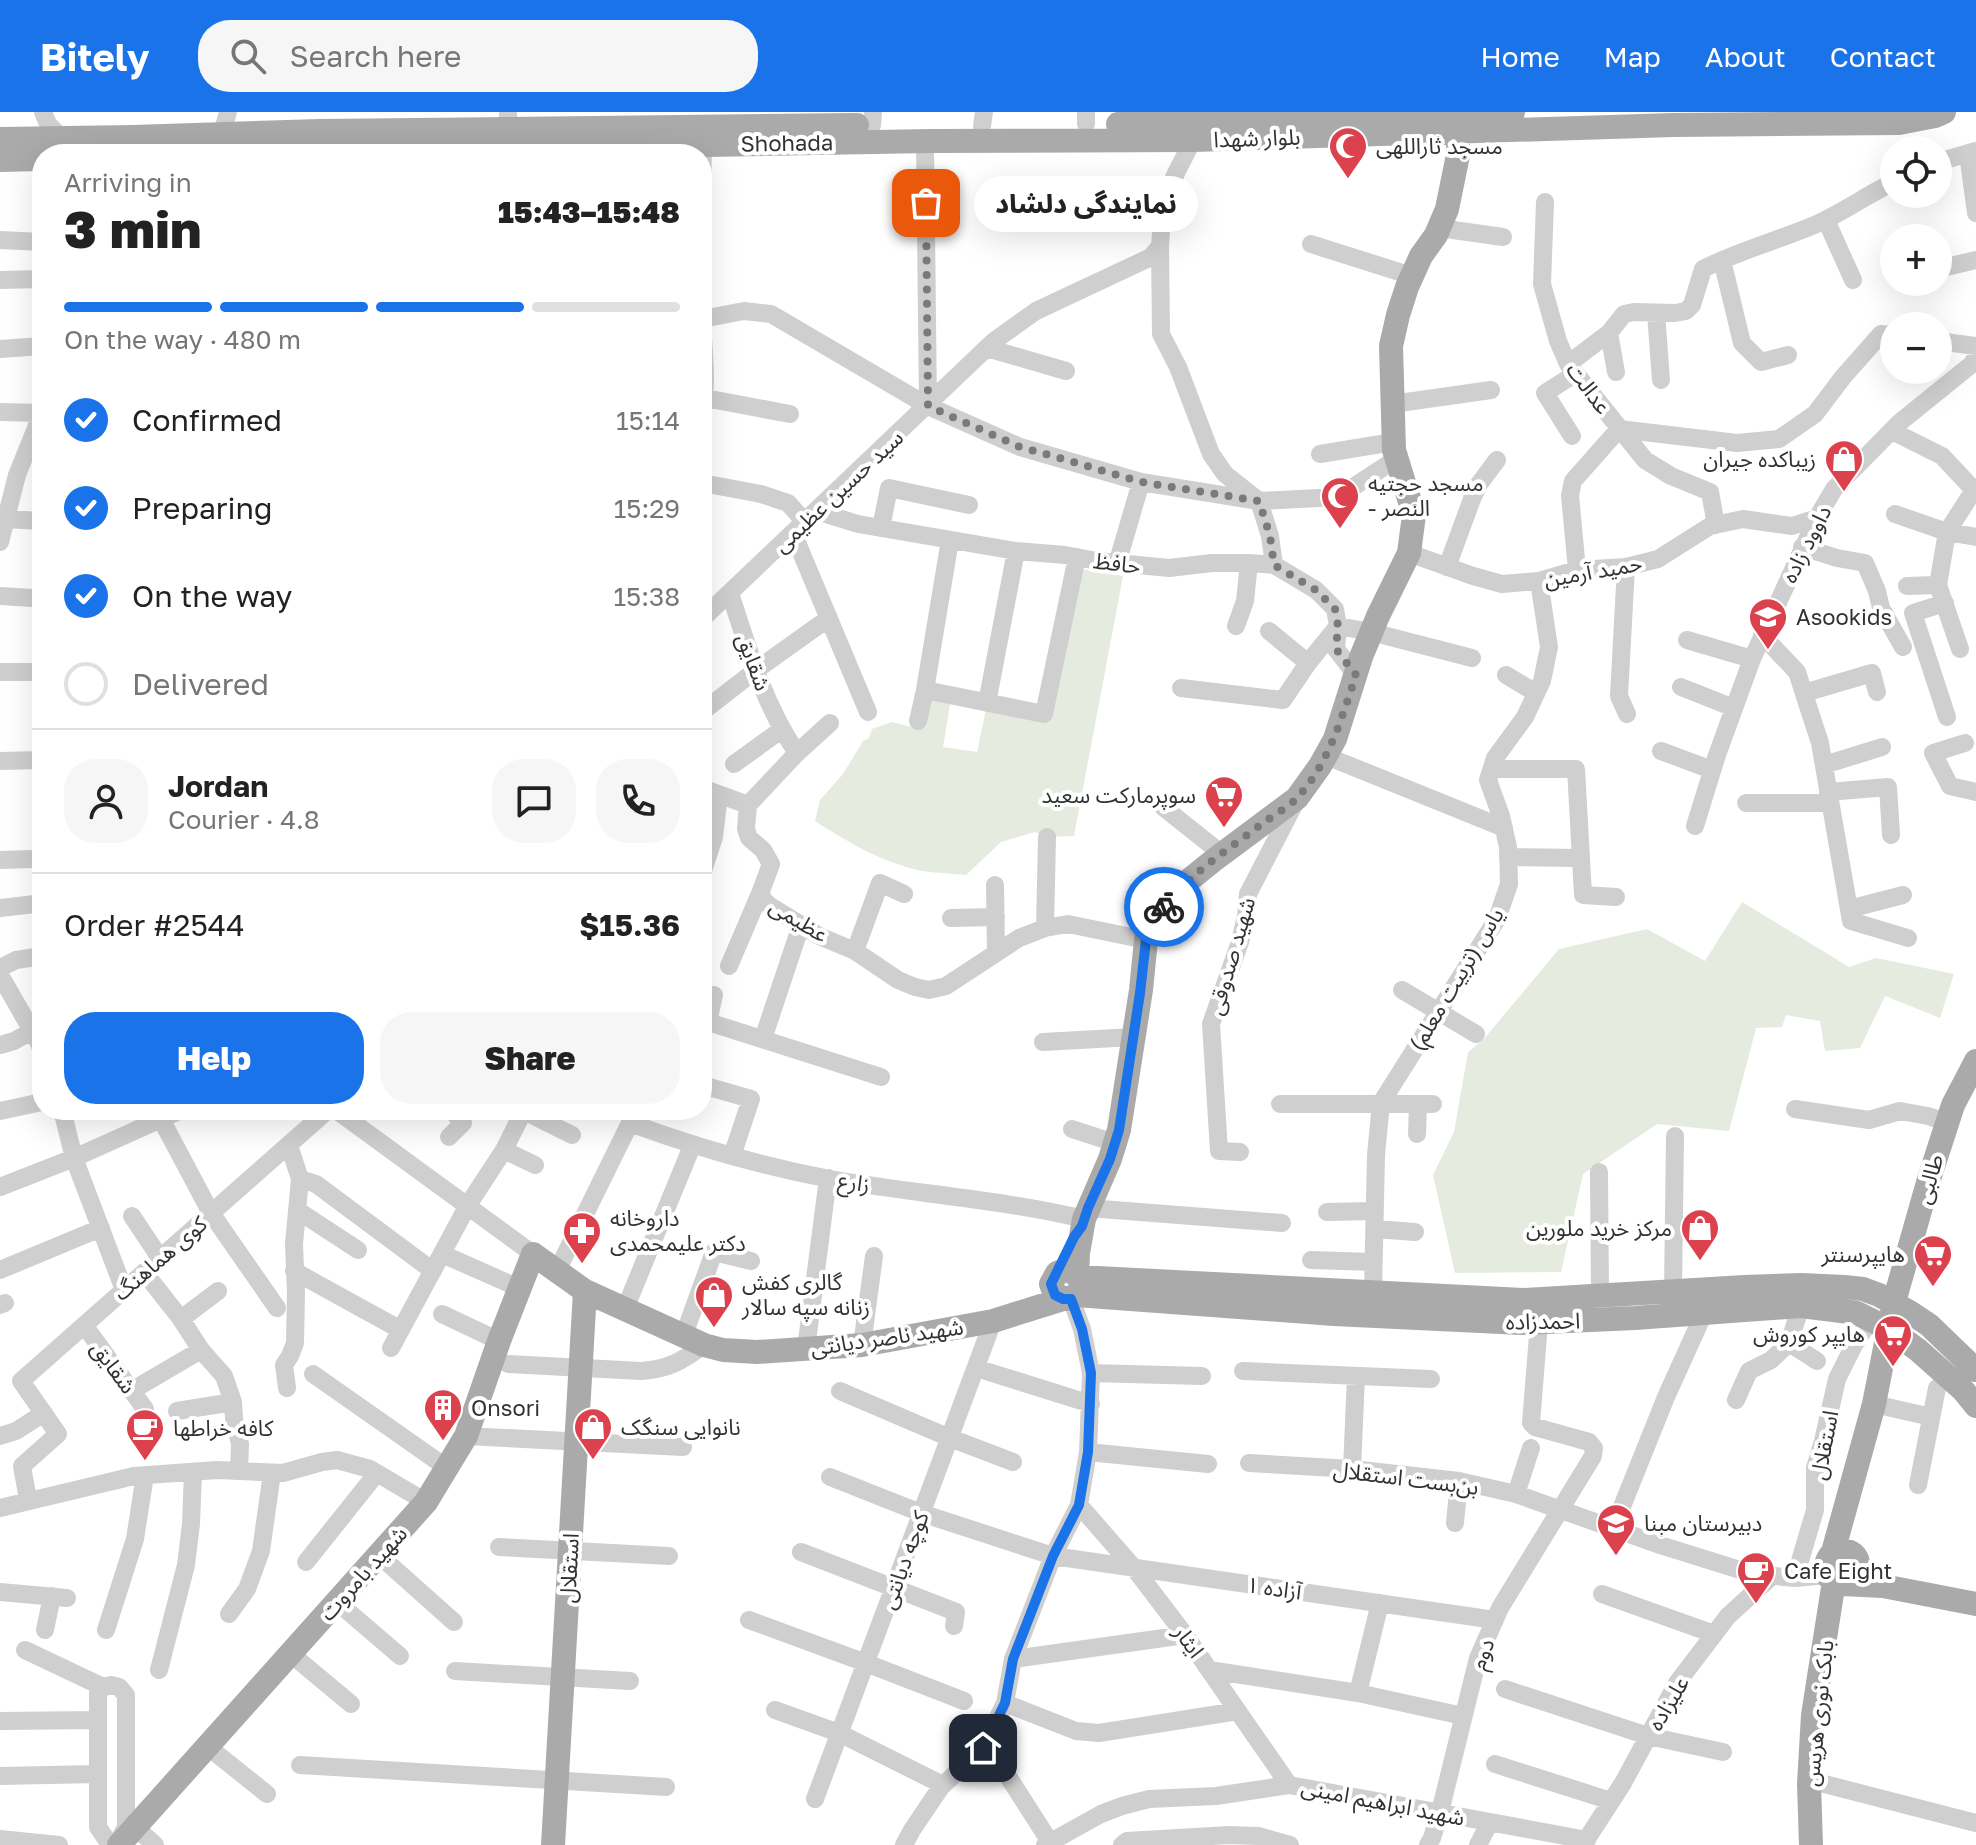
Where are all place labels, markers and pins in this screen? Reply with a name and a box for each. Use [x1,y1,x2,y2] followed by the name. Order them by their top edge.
[1327,125,1369,180] mosque icon: مسجد ثاراللهی
[1376,132,1503,160] place label: مسجد ثاراللهی
[892,169,960,237] pin
[974,175,1198,231] callout: نمایندگی دلشاد
[1823,438,1865,493] shop icon: زیباکده جیران
[1703,445,1816,473] place label: زیباکده جیران
[1368,469,1484,521] place label: مسجد حجتیه - النصر
[1319,475,1361,530] mosque icon: مسجد حجتیه - النصر
[1747,596,1789,651] school or university icon: Asookids
[1796,603,1892,630] place label: Asookids
[1203,774,1245,829] supermarket icon: سوپرمارکت سعید
[1042,781,1196,810] place label: سوپرمارکت سعید
[610,1204,746,1256] place label: داروخانه دکتر علیمحمدی
[1679,1207,1721,1262] shop icon: مرکز خرید ملورین
[561,1210,603,1265] pharmacy icon: داروخانه دکتر علیمحمدی
[1526,1214,1672,1242] place label: مرکز خرید ملورین
[1912,1233,1954,1288] supermarket icon: هایپرسنتر
[1820,1240,1905,1269] place label: هایپرسنتر
[741,1268,870,1322] place label: گالری کفش زنانه سپه سالار
[693,1274,735,1329] shop icon: گالری کفش زنانه سپه سالار
[1872,1313,1914,1368] supermarket icon: هايپر كوروش
[1753,1320,1865,1349] place label: هايپر كوروش
[422,1387,464,1442] building icon: Onsori
[471,1394,540,1421] place label: Onsori
[572,1406,614,1461] shop icon: نانوایی سنگک
[124,1407,166,1462] cafe icon: کافه خراطها
[621,1413,741,1440] place label: نانوایی سنگک
[173,1414,274,1441] place label: کافه خراطها
[1595,1502,1637,1557] school or university icon: دبیرستان مبنا
[1644,1509,1762,1536] place label: دبیرستان مبنا
[1735,1550,1777,1605] cafe icon: Cafe Eight
[1784,1557,1892,1584] place label: Cafe Eight
[949,1714,1017,1782] pin

